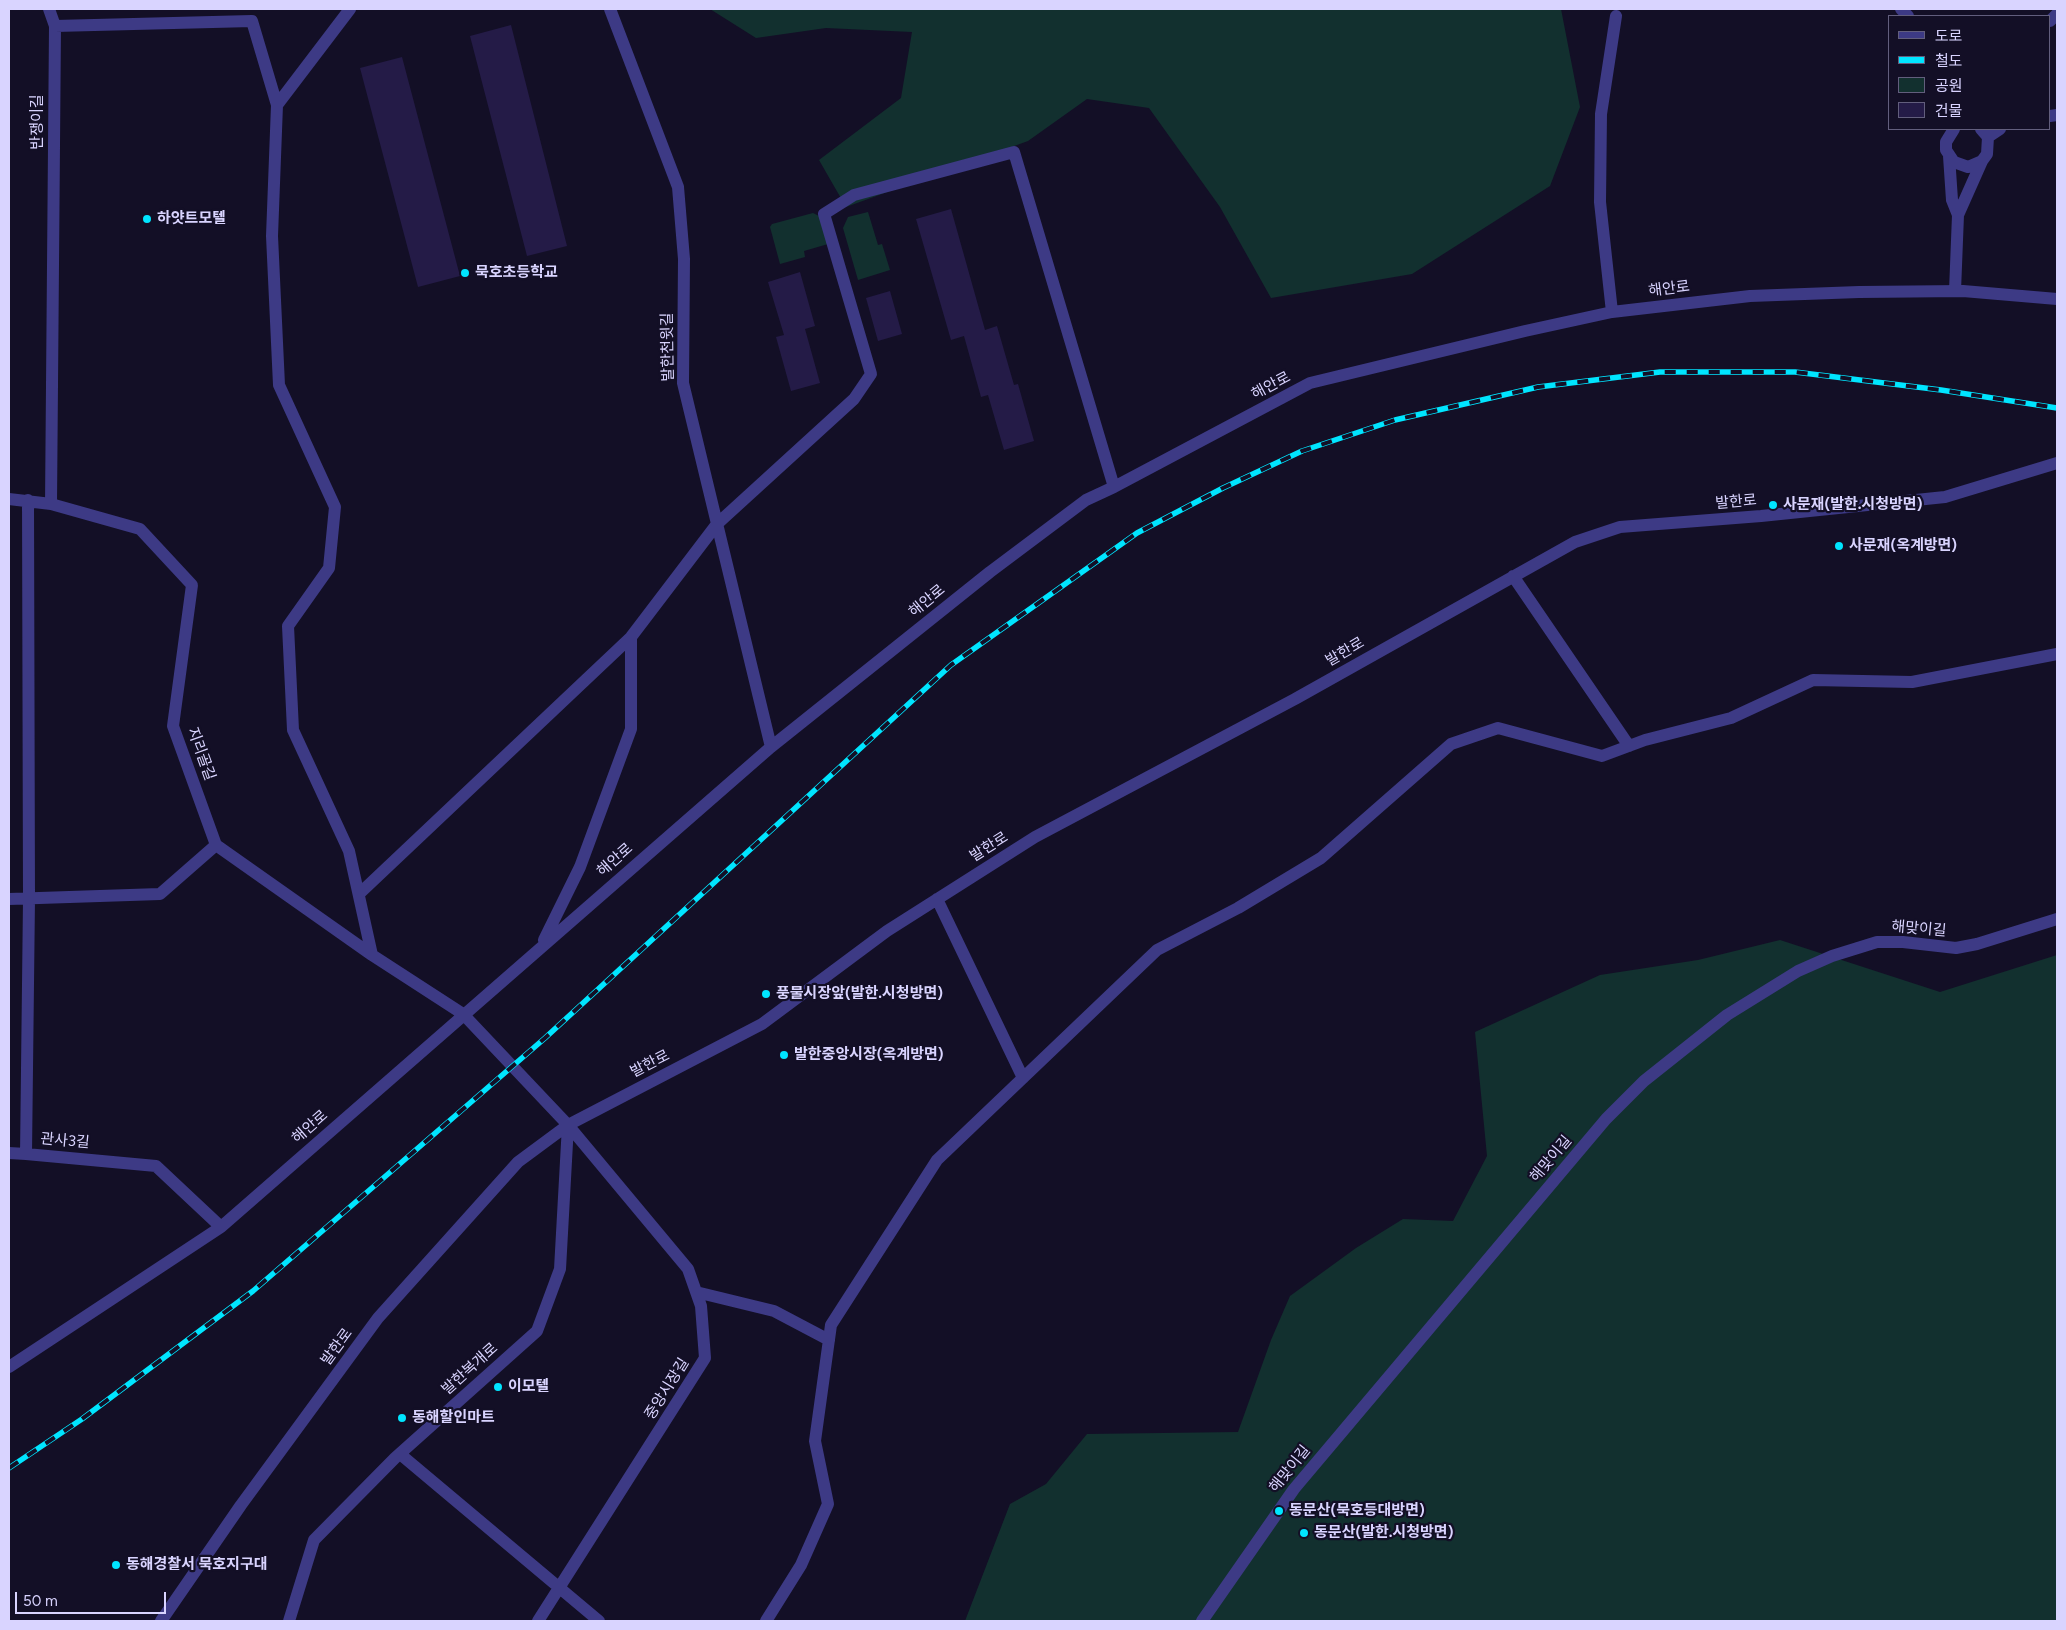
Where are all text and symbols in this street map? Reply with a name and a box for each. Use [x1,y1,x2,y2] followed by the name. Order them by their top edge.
[1888,15,2051,130] legend
[1935,27,1963,45] text: 도로
[1935,52,1963,70] text: 철도
[1935,77,1963,95] text: 공원
[29,94,47,150] street label: 반쟁이길
[1935,102,1963,120] text: 건물
[157,210,226,228] place label: 하얏트모텔
[141,213,153,225] marker: 하얏트모텔
[475,264,558,282] place label: 묵호초등학교
[459,267,471,279] marker: 묵호초등학교
[1647,278,1691,300] street label: 해안로
[658,312,678,382] street label: 발한천윗길
[1248,368,1294,404] street label: 해안로
[1715,491,1757,513] street label: 발한로
[1783,496,1922,514] place label: 사문재(발한.시청방면)
[1767,499,1779,511] marker: 사문재(발한.시청방면)
[1849,537,1957,555] place label: 사문재(옥계방면)
[1833,540,1845,552] marker: 사문재(옥계방면)
[905,581,949,621] street label: 해안로
[1323,634,1367,670] street label: 발한로
[183,725,219,783] street label: 지리골길
[967,828,1011,866] street label: 발한로
[593,840,637,880] street label: 해안로
[1891,918,1947,940] street label: 해맞이길
[776,985,943,1003] place label: 풍물시장앞(발한.시청방면)
[760,988,772,1000] marker: 풍물시장앞(발한.시청방면)
[794,1046,943,1064] place label: 발한중앙시장(옥계방면)
[627,1047,673,1081] street label: 발한로
[778,1049,790,1061] marker: 발한중앙시장(옥계방면)
[288,1107,332,1147] street label: 해안로
[40,1130,90,1152] street label: 관사3길
[1526,1132,1576,1186] street label: 해맞이길
[318,1325,356,1369] street label: 발한로
[438,1339,502,1399] street label: 발한복개로
[641,1355,693,1423] street label: 중앙시장길
[508,1378,549,1396] place label: 이모텔
[492,1381,504,1393] marker: 이모텔
[412,1409,495,1427] place label: 동해할인마트
[396,1412,408,1424] marker: 동해할인마트
[1266,1442,1314,1496] street label: 해맞이길
[1289,1502,1425,1520] place label: 동문산(묵호등대방면)
[1273,1505,1285,1517] marker: 동문산(묵호등대방면)
[1314,1524,1453,1542] place label: 동문산(발한.시청방면)
[1298,1527,1310,1539] marker: 동문산(발한.시청방면)
[126,1556,268,1574] place label: 동해경찰서 묵호지구대
[110,1559,122,1571] marker: 동해경찰서 묵호지구대
[18,1582,169,1614] scale bar
[23,1592,58,1610] text: 50 m

